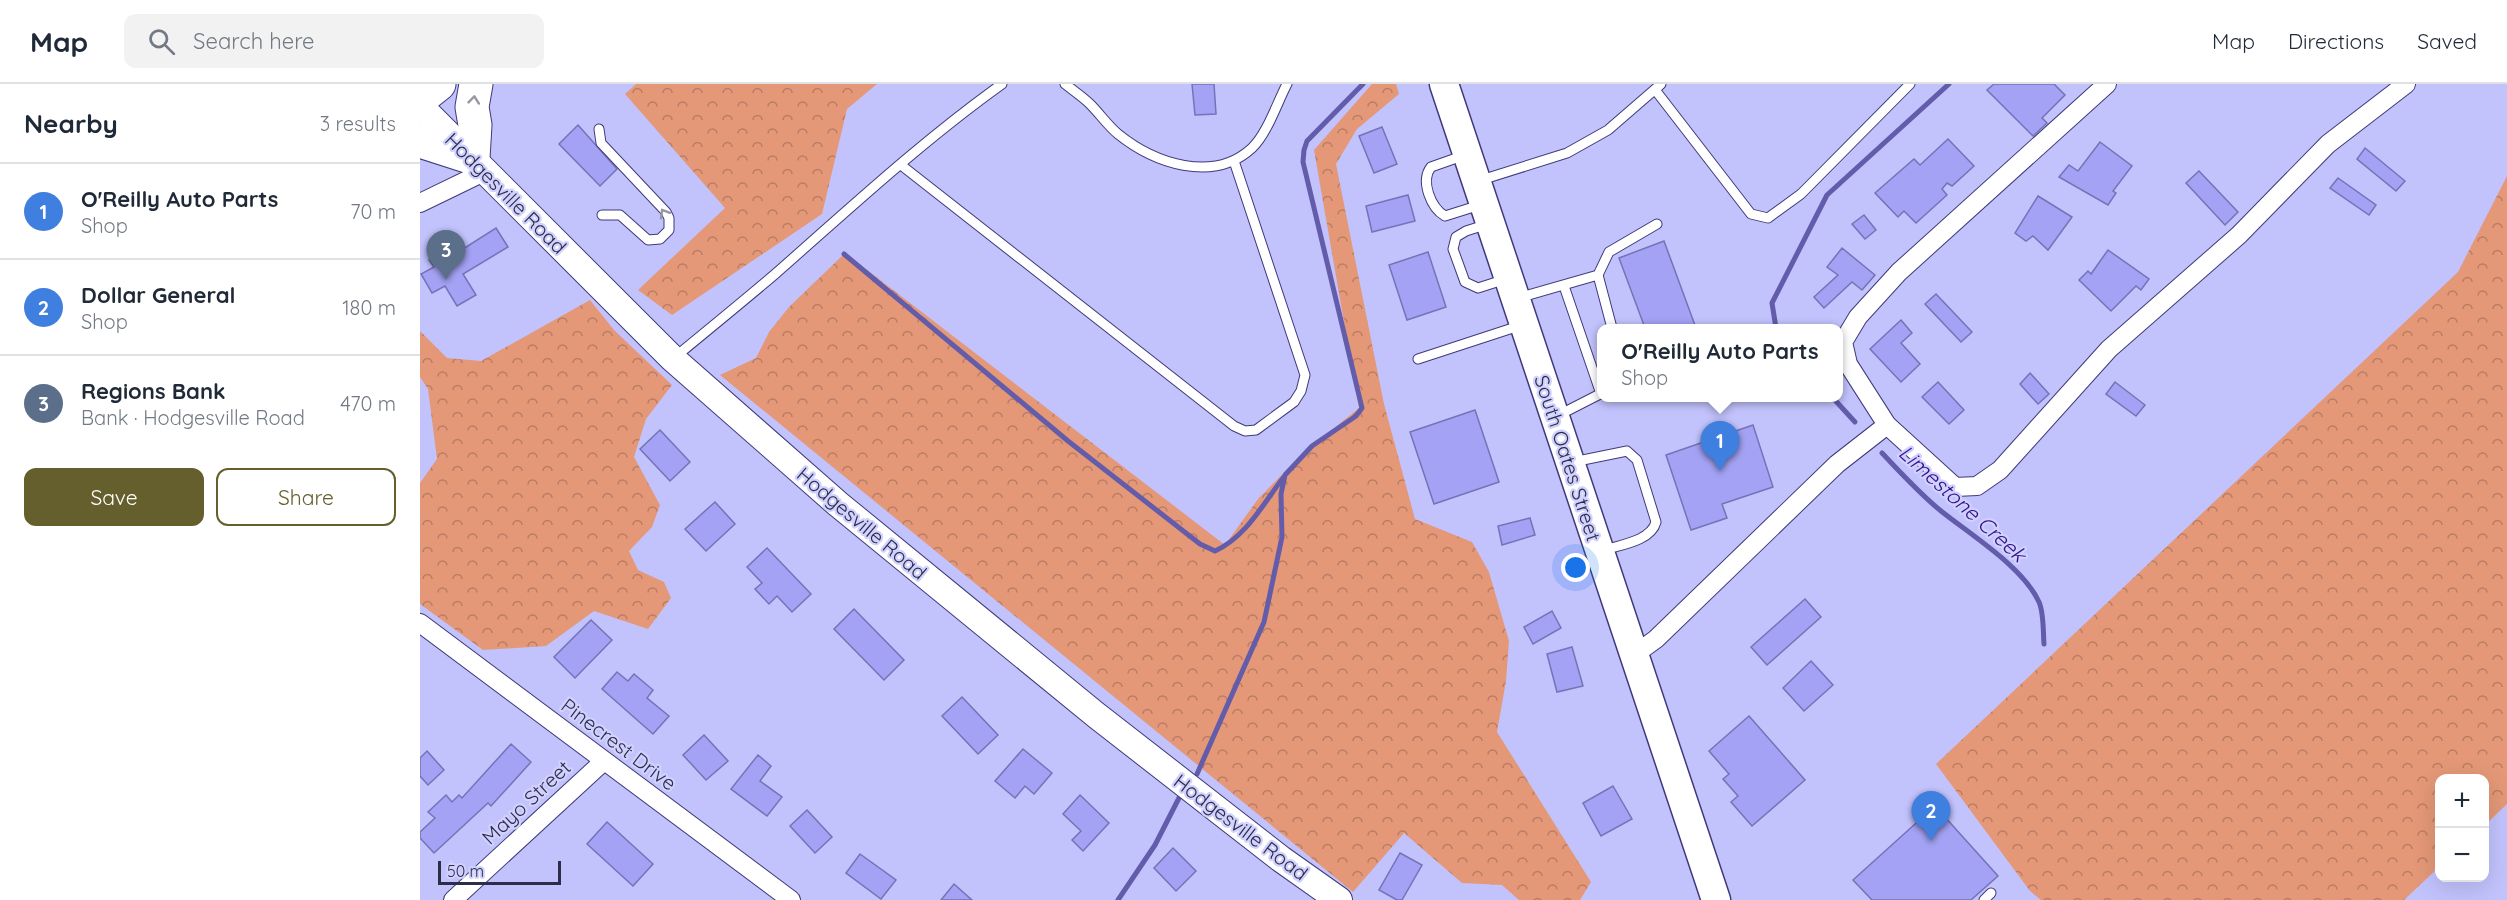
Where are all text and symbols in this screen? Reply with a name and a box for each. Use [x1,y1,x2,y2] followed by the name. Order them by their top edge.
[124,14,544,68] search box
[30,24,88,59] text: Map
[145,25,178,58] icon: search
[193,27,315,55] text: Search here
[2212,28,2255,54] text: Map
[2288,28,2384,54] text: Directions
[2417,28,2477,54] text: Saved
[467,95,480,105] one-way arrow
[24,107,118,140] text: Nearby
[320,111,396,136] text: 3 results
[440,127,572,259] street label: Hodgesville Road
[81,185,278,213] text: O'Reilly Auto Parts
[40,199,47,224] text: 1
[350,199,396,224] text: 70 m
[660,209,672,219] one-way arrow
[81,213,128,238] text: Shop
[426,230,466,280] pin: 3
[81,281,235,309] text: Dollar General
[38,295,49,320] text: 2
[342,295,396,320] text: 180 m
[81,309,128,334] text: Shop
[1597,324,1843,402] popup
[1621,337,1819,365] text: O'Reilly Auto Parts
[1621,365,1668,390] text: Shop
[1529,372,1607,544] street label: South Oates Street
[81,377,226,405] text: Regions Bank
[38,391,49,416] text: 3
[340,391,396,416] text: 470 m
[81,405,305,430] text: Bank · Hodgesville Road
[1700,422,1740,471] pin: 1
[1894,439,2033,568] water label: Limestone Creek
[792,461,932,585] street label: Hodgesville Road
[24,468,204,526] button: Save
[216,468,396,526] button: Share
[1561,553,1590,582] your location
[556,693,682,795] street label: Pinecrest Drive
[476,754,576,849] street label: Mayo Street
[1169,768,1313,886] street label: Hodgesville Road
[2435,774,2489,882] map controls
[2435,774,2489,828] button: +
[1912,792,1950,841] pin: 2
[2435,828,2489,882] button: −
[438,858,561,886] scale bar
[447,861,484,881] text: 50 m

